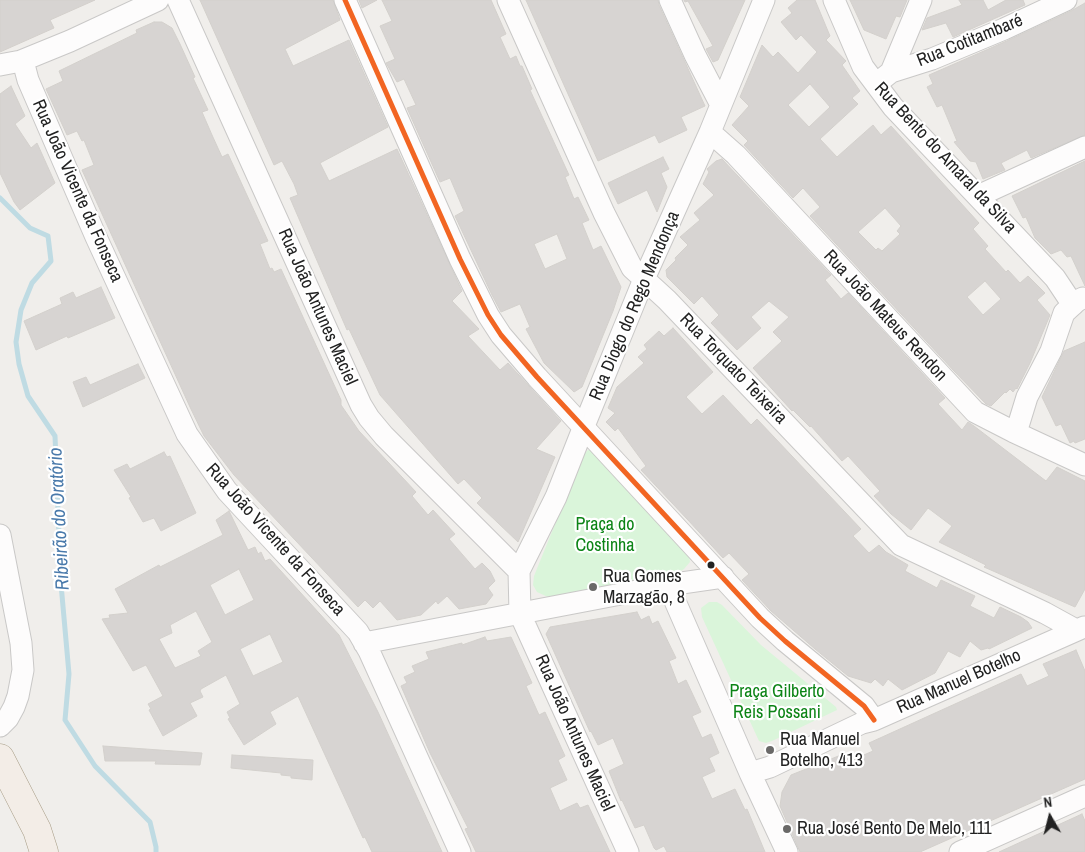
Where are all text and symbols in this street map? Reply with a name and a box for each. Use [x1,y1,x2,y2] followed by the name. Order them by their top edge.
[914,10,1026,72] street label: Rua Cotitambaré
[869,78,1021,238] street label: Rua Bento do Amaral da Silva
[27,96,127,286] street label: Rua João Vicente da Fonseca
[585,208,685,404] street label: Rua Diogo do Rego Mendonça
[273,225,361,389] street label: Rua João Antunes Maciel
[819,246,951,386] street label: Rua João Mateus Rendon
[675,309,791,429] street label: Rua Torquato Teixeira
[45,447,75,591] water label: Ribeirão do Oratório
[201,459,349,621] street label: Rua João Vicente da Fonseca
[575,514,635,556] park label: Praça do Costinha
[706,560,716,570] unlabelled marker
[603,566,685,608] place label: Rua Gomes Marzagão, 8
[587,581,599,593] marker: Rua Gomes Marzagão, 8
[894,645,1024,719] street label: Rua Manuel Botelho
[530,651,618,815] street label: Rua João Antunes Maciel
[729,681,825,724] park label: Praça Gilberto Reis Possani
[780,729,863,772] place label: Rua Manuel Botelho, 413
[764,744,776,756] marker: Rua Manuel Botelho, 413
[1025,792,1075,842] north arrow
[1043,793,1053,812] text: N
[797,818,992,840] place label: Rua José Bento De Melo, 111
[781,823,793,835] marker: Rua José Bento De Melo, 111

